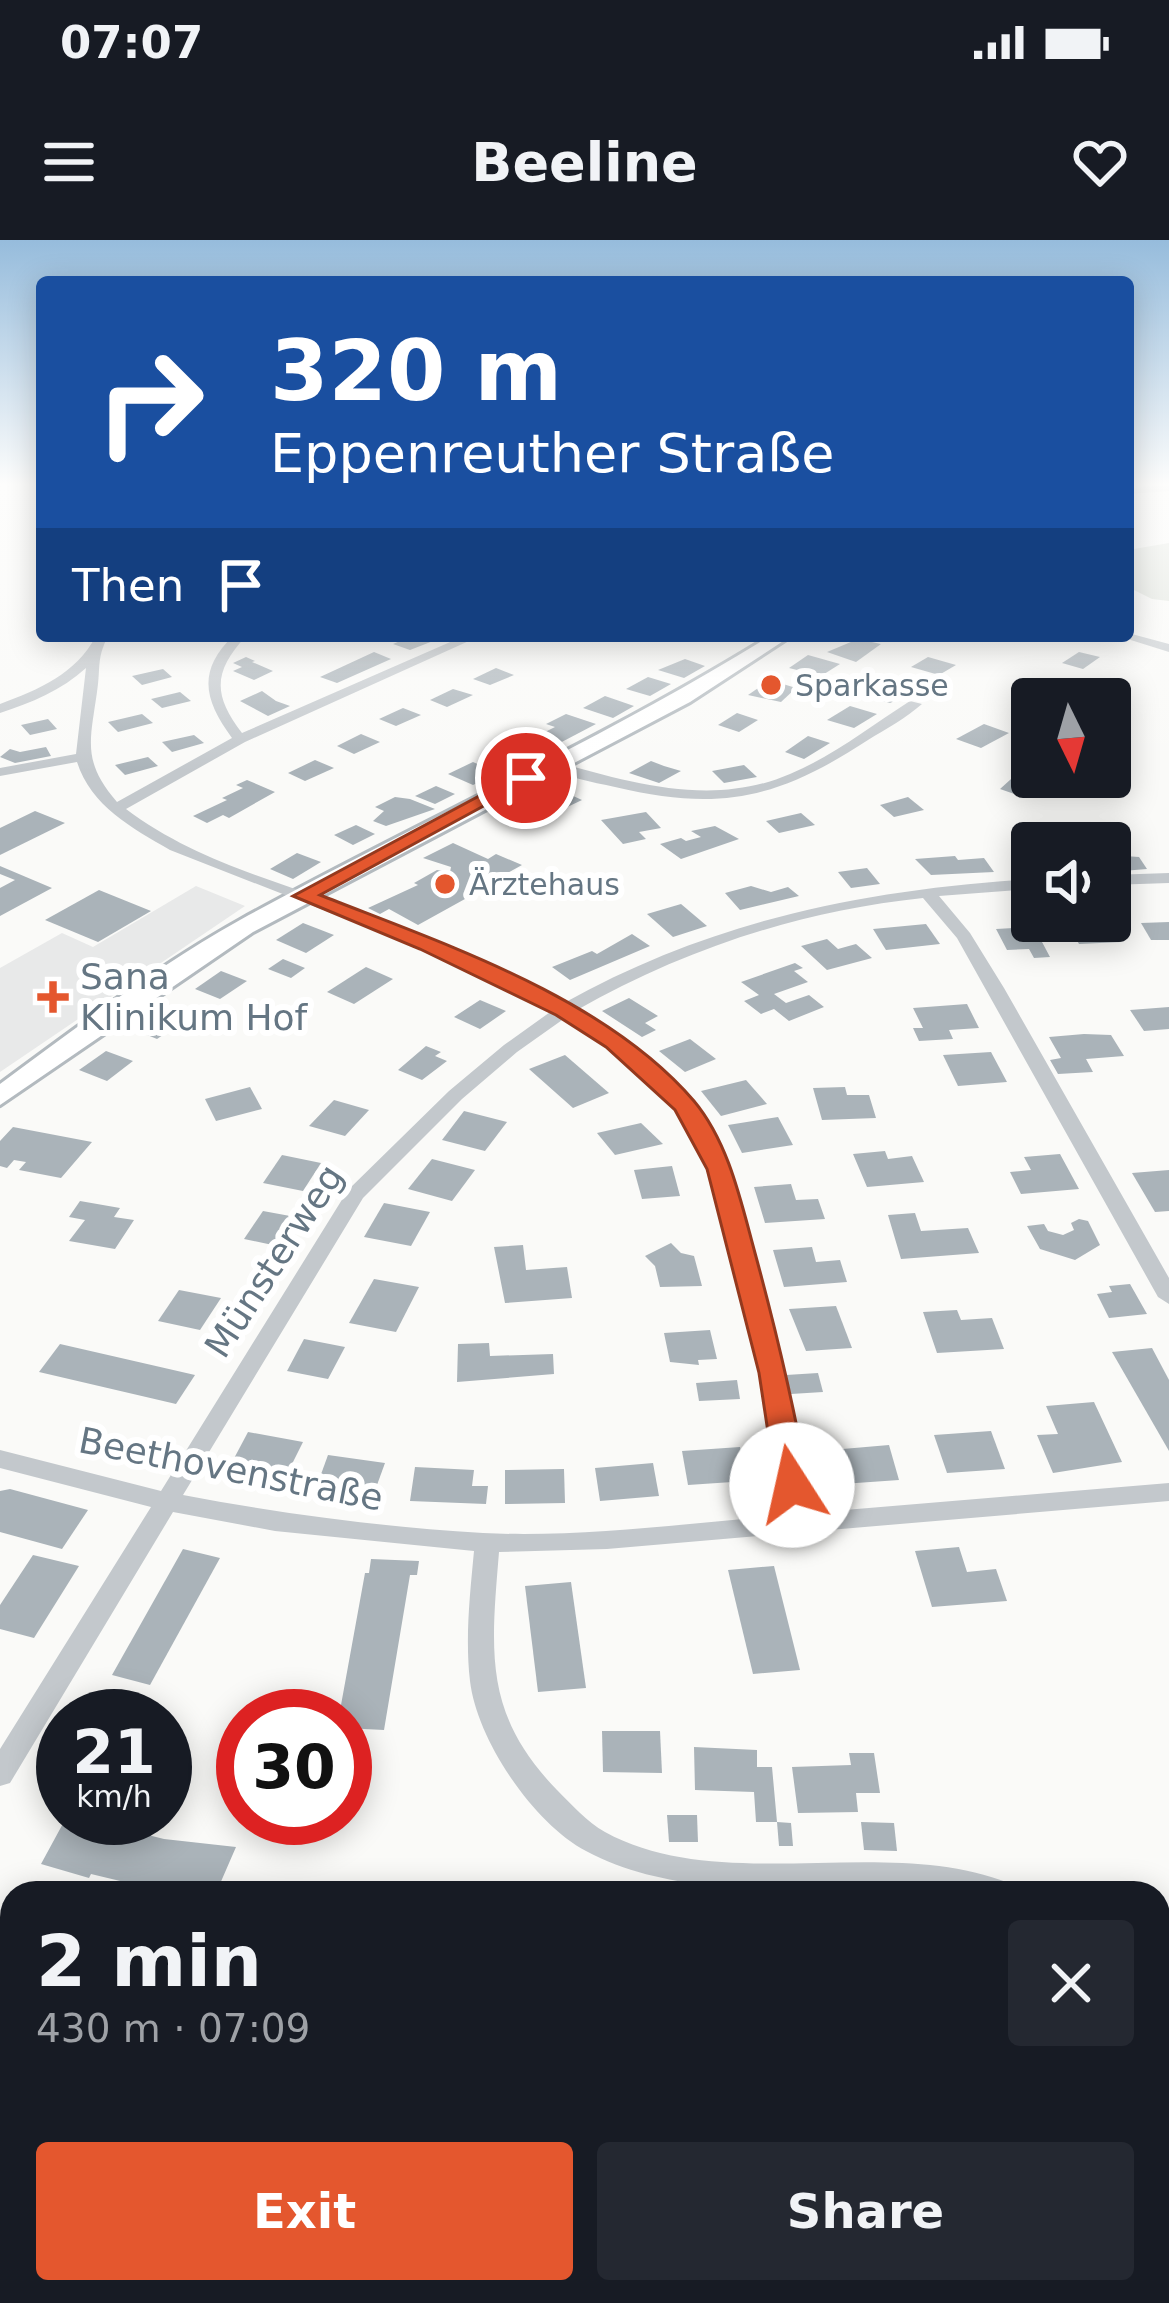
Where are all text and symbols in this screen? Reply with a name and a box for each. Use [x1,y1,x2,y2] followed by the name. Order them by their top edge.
[60,16,203,69] text: 07:07
[36,129,102,195] icon: menu
[1067,129,1133,195] icon: heart
[471,131,698,194] text: Beeline
[270,322,562,420] text: 320 m
[72,324,228,480] icon: right
[270,422,835,485] text: Eppenreuther Straße
[208,552,274,618] icon: arrive
[72,559,184,612] text: Then
[795,668,949,703] place label: Sparkasse
[758,672,784,698] marker: Sparkasse
[1011,678,1131,798] north arrow
[1011,678,1131,942] map controls
[475,727,577,829] pin
[493,745,559,811] icon: arrive
[1011,822,1131,942] button: sound
[469,867,620,902] place label: Ärztehaus
[432,871,458,897] marker: Ärztehaus
[80,956,309,1038] place label: Sana Klinikum Hof
[37,981,69,1013] marker: Sana Klinikum Hof
[197,1157,351,1365] street label: Münsterweg
[76,1419,386,1519] street label: Beethovenstraße
[729,1422,855,1548] position arrow
[216,1689,372,1845] speed limit sign: 30
[72,1717,156,1787] text: 21
[76,1779,152,1814] text: km/h
[36,1919,262,2003] text: 2 min
[1008,1920,1134,2046] button: close
[36,2006,310,2051] text: 430 m · 07:09
[36,2142,573,2280] button: Exit
[597,2142,1134,2280] button: Share

